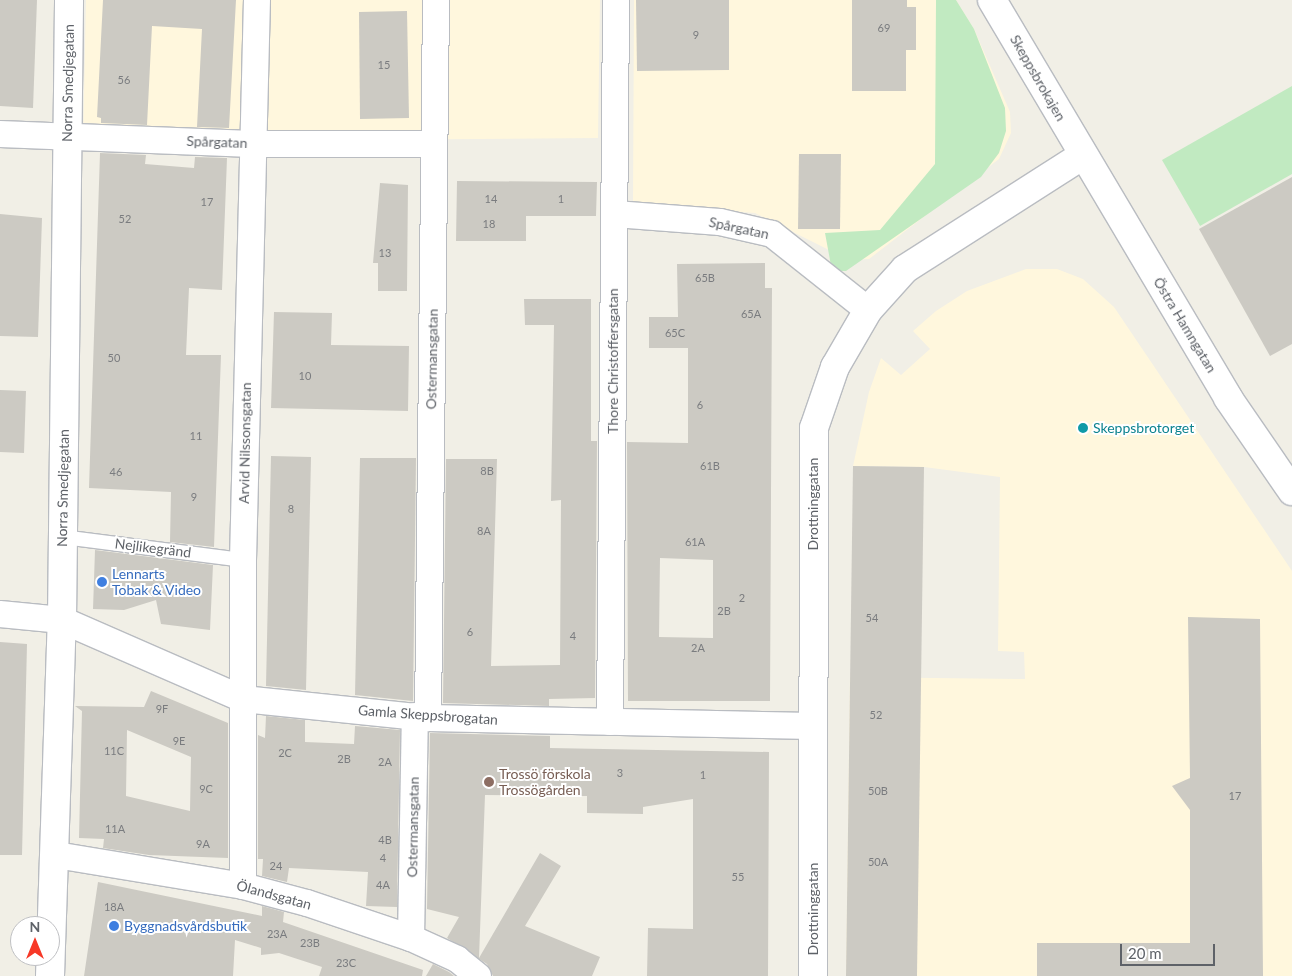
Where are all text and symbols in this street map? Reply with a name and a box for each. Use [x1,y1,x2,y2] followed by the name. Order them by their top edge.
[878,21,890,35] house number: 69
[59,24,77,142] street label: Norra Smedjegatan
[693,28,699,42] house number: 9
[1007,32,1069,124] street label: Skeppsbrokajen
[378,58,390,72] house number: 15
[118,73,130,87] house number: 56
[186,133,248,151] street label: Spårgatan
[485,192,497,206] house number: 14
[558,192,564,206] house number: 1
[201,195,213,209] house number: 17
[119,212,131,226] house number: 52
[707,213,771,243] street label: Spårgatan
[483,217,495,231] house number: 18
[379,246,391,260] house number: 13
[695,271,715,285] house number: 65B
[1150,274,1220,376] street label: Östra Hamngatan
[605,288,621,434] street label: Thore Christoffersgatan
[741,307,761,321] house number: 65A
[423,308,441,410] street label: Ostermansgatan
[665,326,685,340] house number: 65C
[108,351,120,365] house number: 50
[299,369,311,383] house number: 10
[236,382,254,504] street label: Arvid Nilssonsgatan
[697,398,703,412] house number: 6
[1093,420,1194,436] place label: Skeppsbrotorget
[1077,422,1089,434] marker: Skeppsbrotorget
[54,429,72,547] street label: Norra Smedjegatan
[190,429,202,443] house number: 11
[805,458,821,550] street label: Drottninggatan
[700,459,720,473] house number: 61B
[480,464,494,478] house number: 8B
[110,465,122,479] house number: 46
[191,490,197,504] house number: 9
[288,502,294,516] house number: 8
[477,524,491,538] house number: 8A
[114,535,192,561] street label: Nejlikegränd
[685,535,705,549] house number: 61A
[112,566,202,598] place label: Lennarts Tobak & Video
[96,576,108,588] marker: Lennarts Tobak & Video
[739,591,745,605] house number: 2
[717,604,731,618] house number: 2B
[866,611,878,625] house number: 54
[467,625,473,639] house number: 6
[570,629,576,643] house number: 4
[691,641,705,655] house number: 2A
[156,702,168,716] house number: 9F
[357,702,499,728] street label: Gamla Skeppsbrogatan
[870,708,882,722] house number: 52
[173,734,185,748] house number: 9E
[104,744,124,758] house number: 11C
[278,746,292,760] house number: 2C
[337,752,351,766] house number: 2B
[378,755,392,769] house number: 2A
[499,766,591,799] place label: Trossö förskola Trossögården
[617,766,623,780] house number: 3
[700,768,706,782] house number: 1
[404,776,422,878] street label: Ostermansgatan
[483,776,495,788] marker: Trossö förskola Trossögården
[199,782,213,796] house number: 9C
[868,784,888,798] house number: 50B
[1229,789,1241,803] house number: 17
[105,822,125,836] house number: 11A
[378,833,392,847] house number: 4B
[196,837,210,851] house number: 9A
[380,851,386,865] house number: 4
[868,855,888,869] house number: 50A
[270,859,282,873] house number: 24
[805,863,821,955] street label: Drottninggatan
[732,870,744,884] house number: 55
[235,877,313,913] street label: Ölandsgatan
[376,878,390,892] house number: 4A
[104,900,124,914] house number: 18A
[10,916,60,966] north arrow
[30,918,40,935] text: N
[124,918,247,934] place label: Byggnadsvårdsbutik
[108,920,120,932] marker: Byggnadsvårdsbutik
[267,927,287,941] house number: 23A
[1122,934,1217,966] scale bar
[300,936,320,950] house number: 23B
[1128,944,1162,962] text: 20 m
[336,956,356,970] house number: 23C

